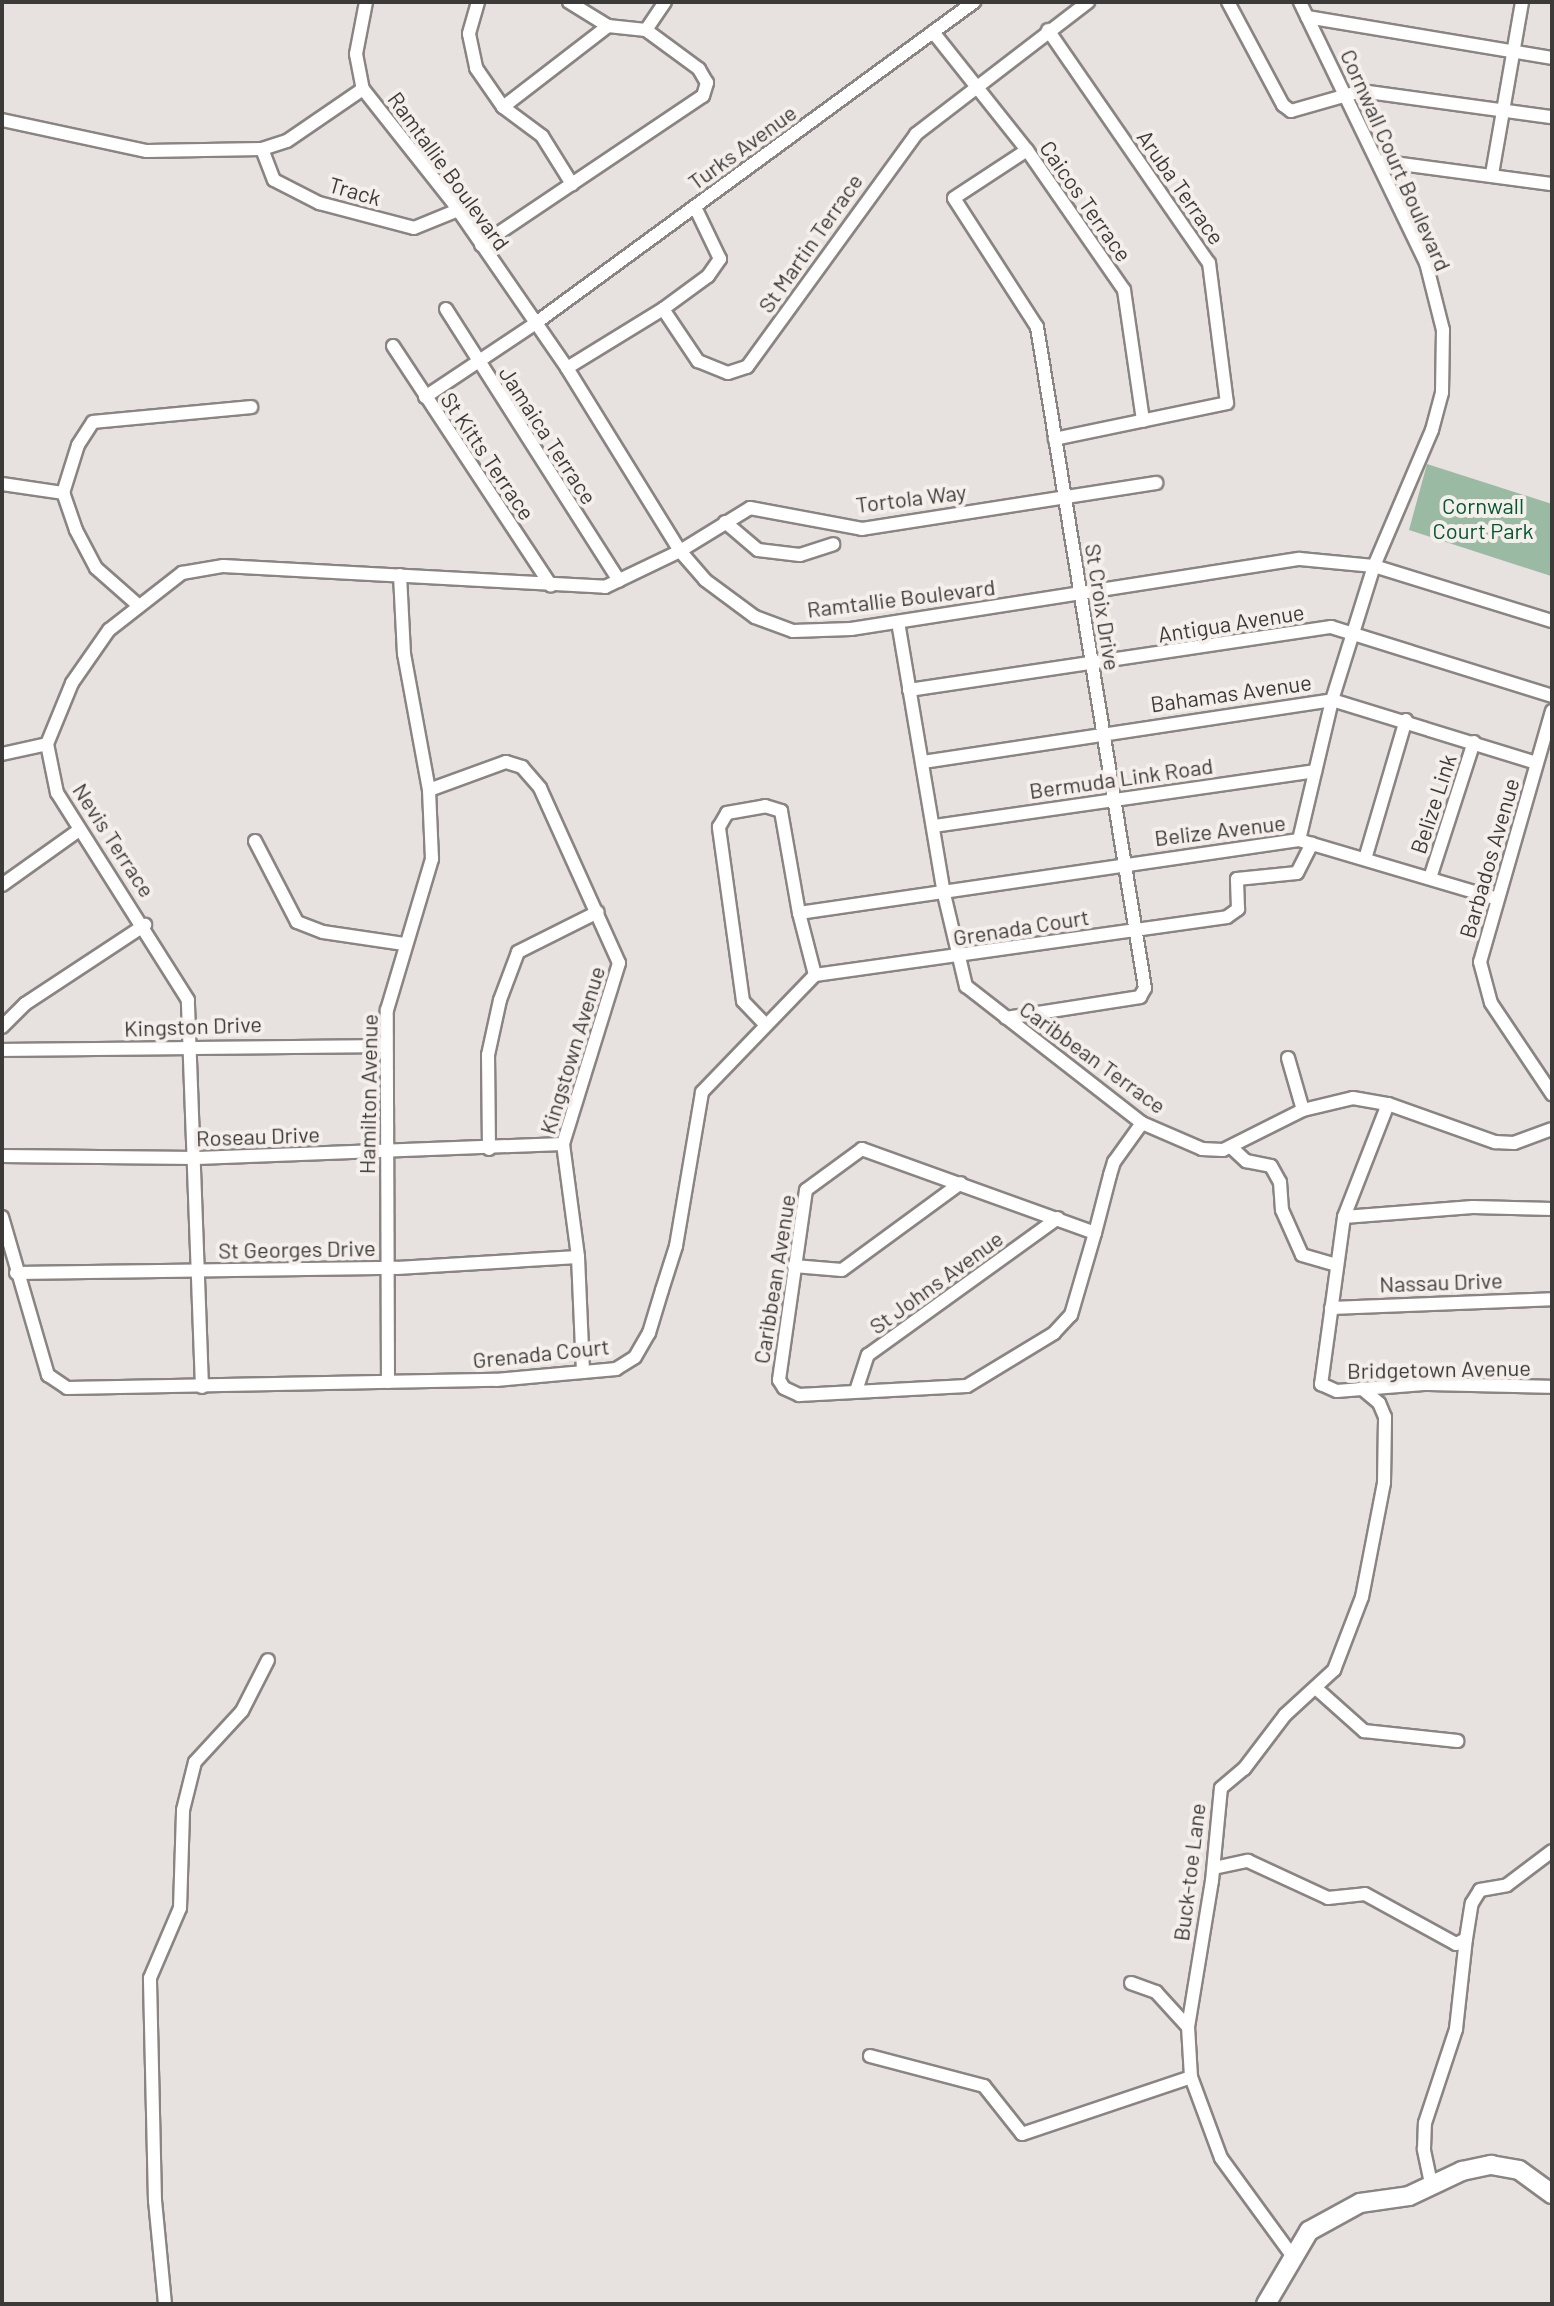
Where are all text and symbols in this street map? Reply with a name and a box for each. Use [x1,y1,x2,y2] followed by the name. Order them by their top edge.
[1335,45,1457,275] street label: Cornwall Court Boulevard
[383,87,515,255] street label: Ramtallie Boulevard
[683,99,801,195] street label: Turks Avenue
[1132,125,1230,249] street label: Aruba Terrace
[1035,136,1137,266] street label: Caicos Terrace
[752,168,868,318] street label: St Martin Terrace
[326,171,384,211] street label: Track
[494,361,602,509] street label: Jamaica Terrace
[436,387,540,525] street label: St Kitts Terrace
[854,478,968,518] street label: Tortola Way
[1432,492,1534,544] park label: Cornwall Court Park
[1080,542,1126,672] street label: St Croix Drive
[805,573,997,623] street label: Ramtallie Boulevard
[1156,598,1306,648] street label: Antigua Avenue
[1149,669,1313,717] street label: Bahamas Avenue
[1405,751,1461,857] street label: Belize Link
[1027,752,1215,804] street label: Bermuda Link Road
[1454,775,1524,941] street label: Barbados Avenue
[67,778,161,902] street label: Nevis Terrace
[1153,809,1287,851] street label: Belize Avenue
[951,903,1091,951] street label: Grenada Court
[534,963,610,1137] street label: Kingstown Avenue
[1015,995,1171,1119] street label: Caribbean Terrace
[124,1010,262,1042] street label: Kingston Drive
[353,1014,383,1174] street label: Hamilton Avenue
[196,1121,320,1151] street label: Roseau Drive
[748,1193,800,1365] street label: Caribbean Avenue
[864,1225,1008,1339] street label: St Johns Avenue
[218,1234,376,1264] street label: St Georges Drive
[1379,1267,1503,1297] street label: Nassau Drive
[471,1333,611,1373] street label: Grenada Court
[1347,1354,1531,1384] street label: Bridgetown Avenue
[1167,1801,1211,1943] street label: Buck-toe Lane

